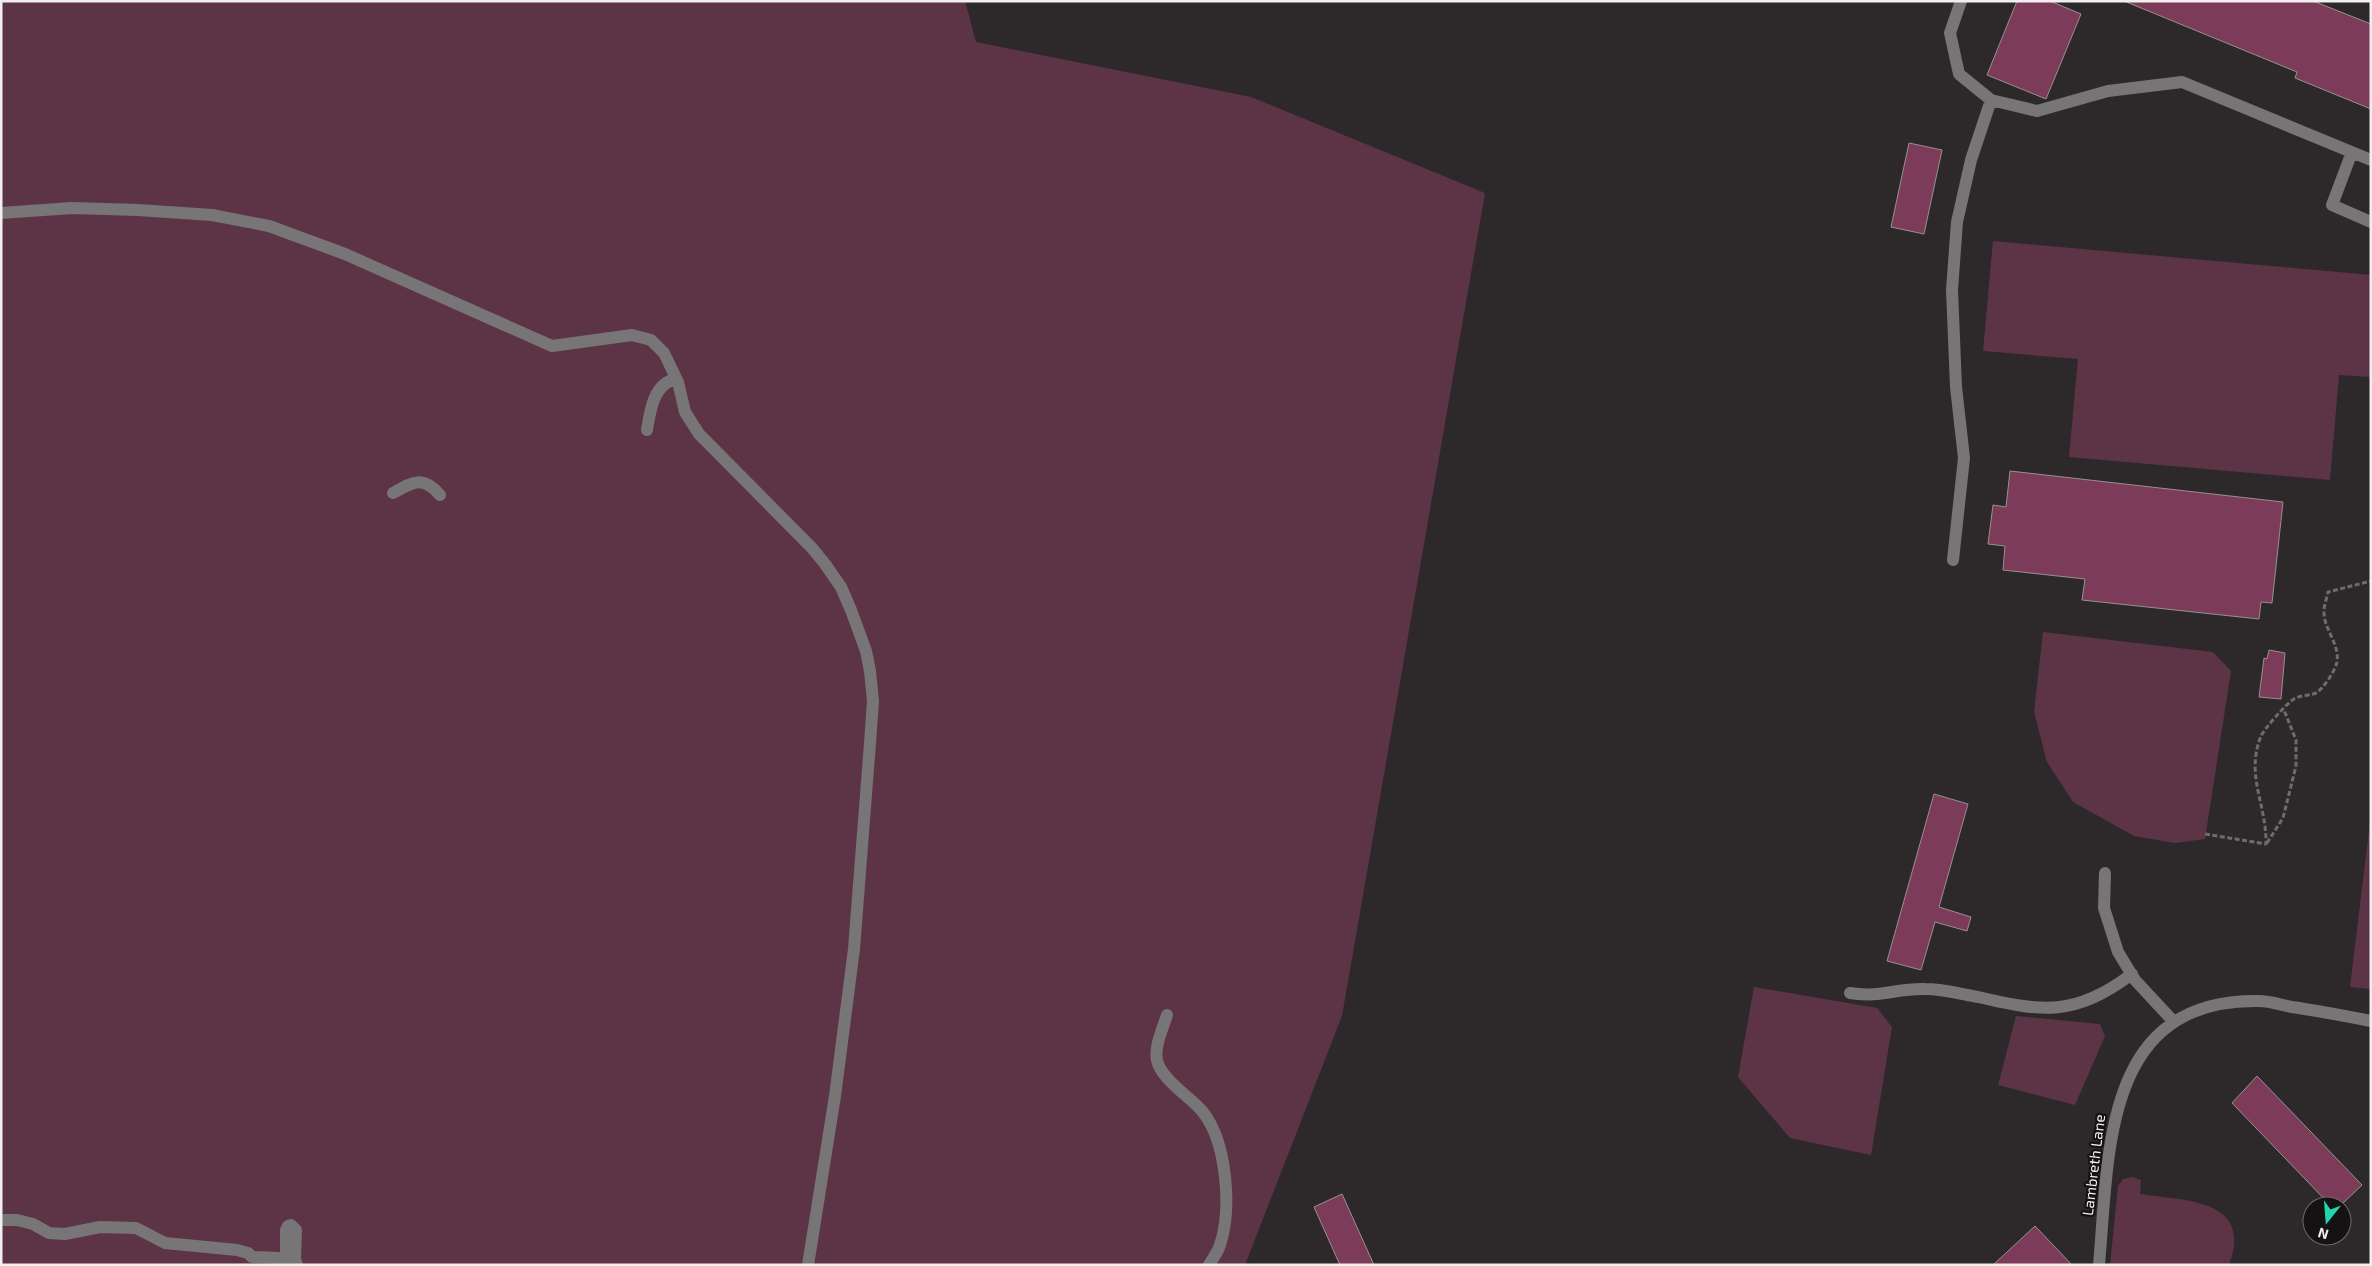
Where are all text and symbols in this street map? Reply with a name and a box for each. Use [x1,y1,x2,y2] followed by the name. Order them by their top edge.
[2078,1113,2108,1217] street label: Lambreth Lane
[2302,1196,2352,1246] north arrow
[2316,1224,2330,1244] text: N

